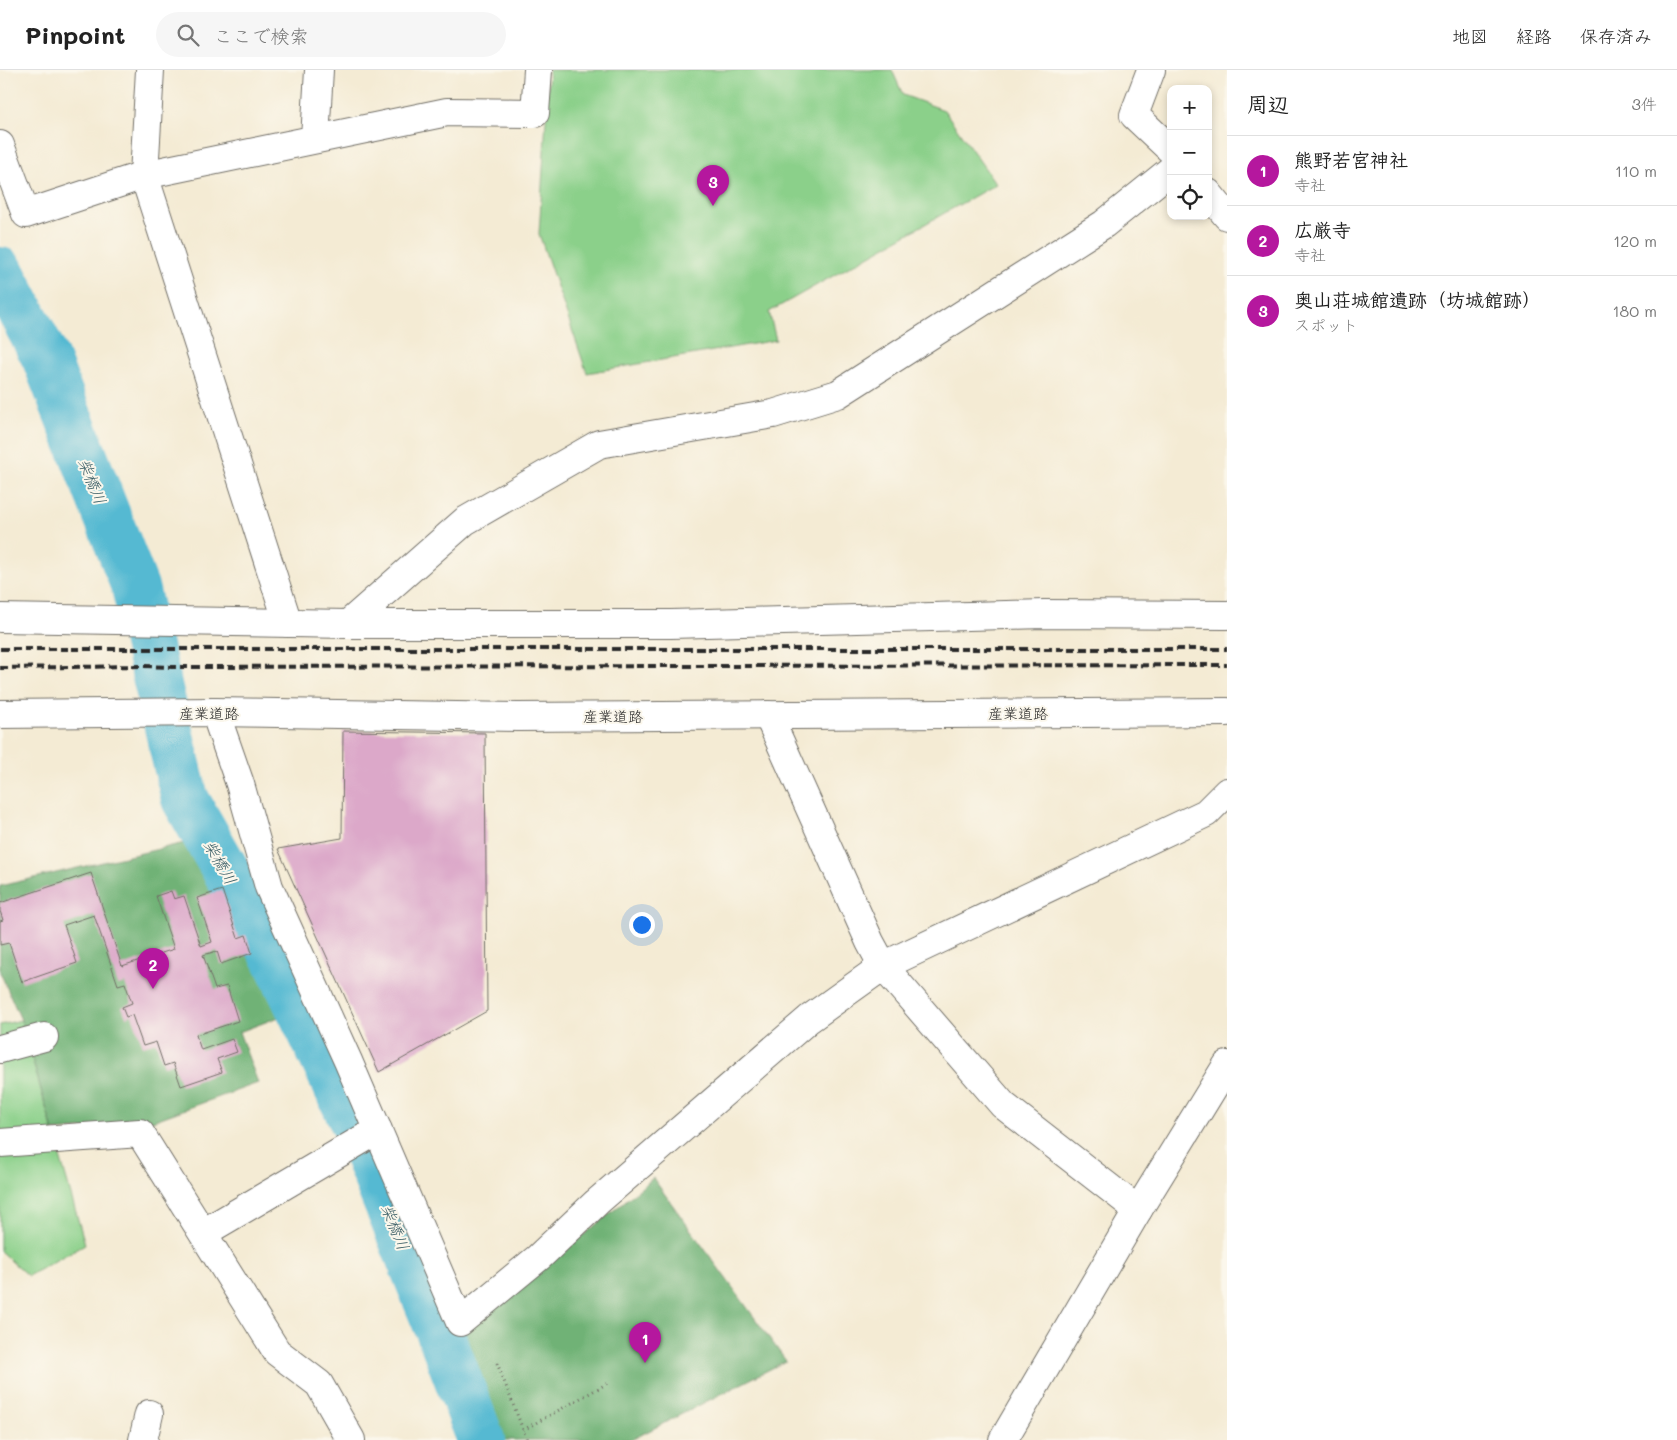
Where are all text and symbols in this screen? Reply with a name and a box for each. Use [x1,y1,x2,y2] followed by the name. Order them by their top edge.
[156,12,506,57] search box
[25,19,126,50] text: Pinpoint
[174,21,202,49] icon: search
[214,23,309,48] text: ここで検索
[1452,24,1488,48] text: 地図
[1516,24,1552,48] text: 経路
[1580,24,1652,48] text: 保存済み
[1167,85,1212,220] map controls
[1167,85,1212,130] button: +
[1247,90,1289,117] text: 周辺
[1632,93,1657,114] text: 3件
[1167,130,1212,175] button: −
[1294,147,1408,172] text: 熊野若宮神社
[1259,160,1267,181] text: 1
[1615,160,1657,181] text: 110 m
[697,165,729,206] pin: 3
[1294,174,1326,195] text: 寺社
[1167,175,1212,220] button: locate
[1294,217,1351,242] text: 広厳寺
[1259,230,1267,251] text: 2
[1613,230,1657,251] text: 120 m
[1294,244,1326,265] text: 寺社
[1294,287,1541,312] text: 奥山荘城館遺跡（坊城館跡）
[1258,300,1268,321] text: 3
[1612,300,1657,321] text: 180 m
[1294,314,1358,335] text: スポット
[74,455,112,507] water label: 柴橋川
[179,703,239,723] street label: 産業道路
[988,703,1048,723] street label: 産業道路
[583,706,643,726] street label: 産業道路
[200,836,242,888] water label: 柴橋川
[629,912,655,938] your location
[137,948,169,989] pin: 2
[377,1201,415,1253] water label: 柴橋川
[629,1322,661,1363] pin: 1

